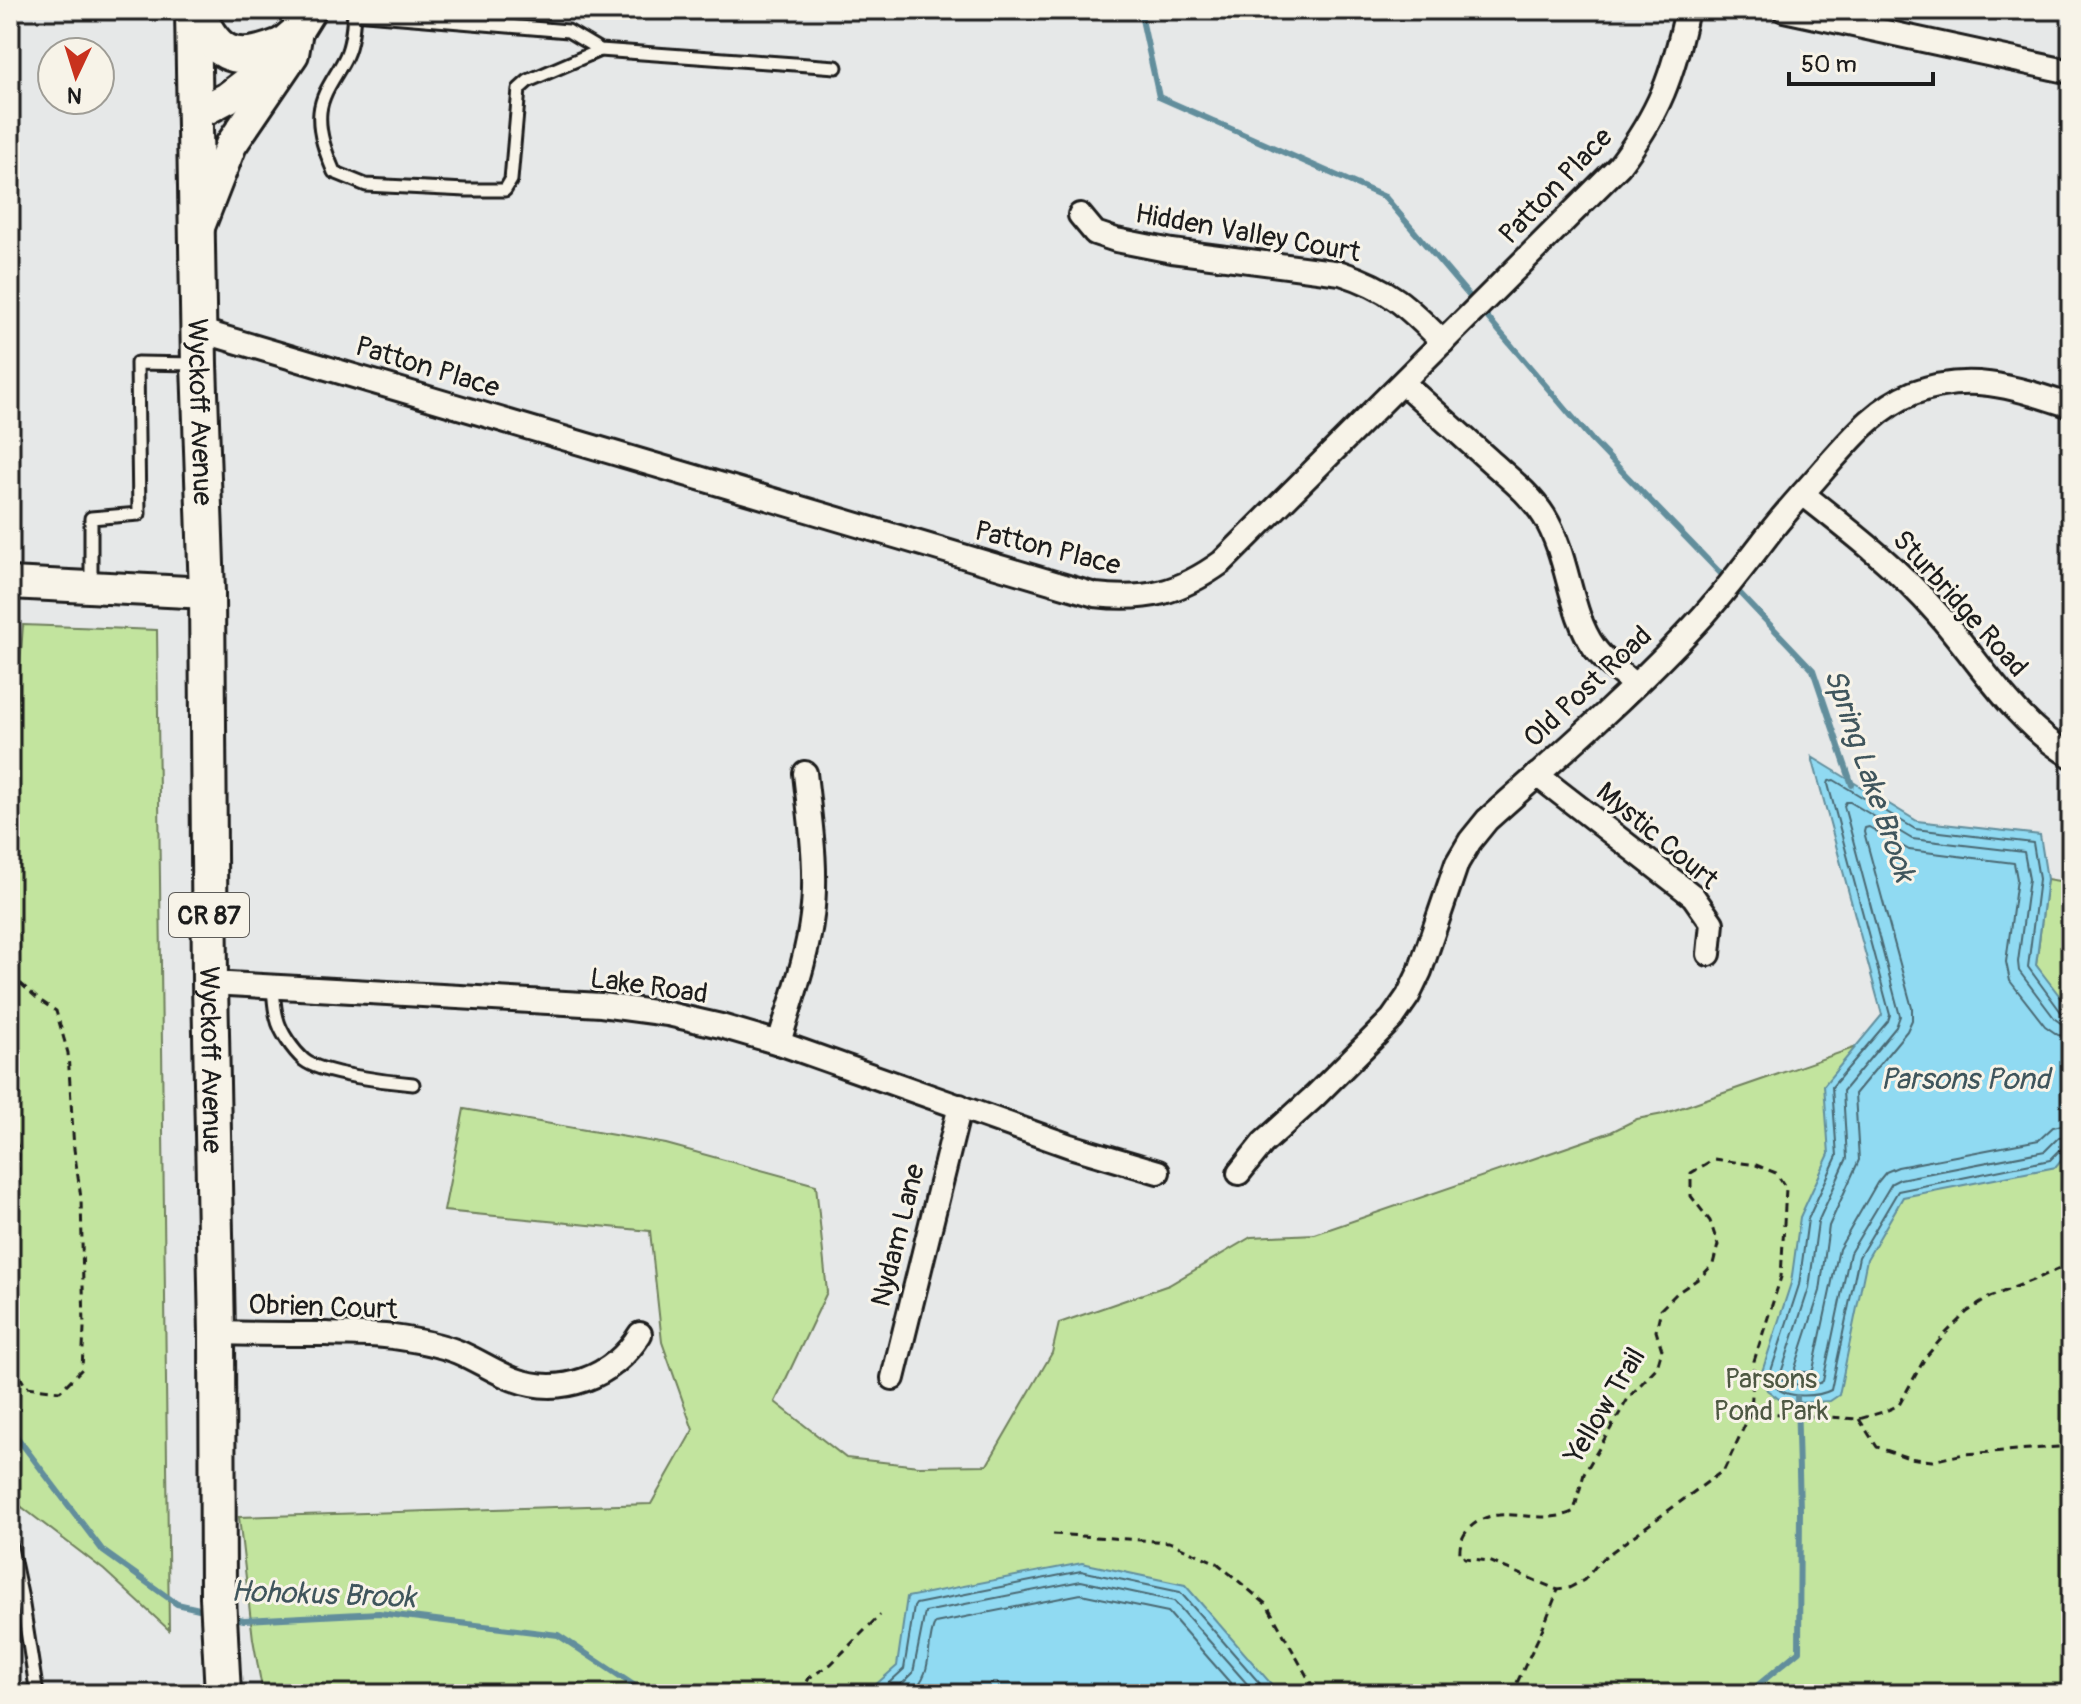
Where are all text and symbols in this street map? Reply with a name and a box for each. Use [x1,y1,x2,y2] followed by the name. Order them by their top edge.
[36,36,116,116] north arrow
[1789,36,1933,86] scale bar
[1801,50,1857,79] text: 50 m
[66,80,83,109] text: N
[1492,120,1621,252] street label: Patton Place
[1132,196,1364,271] street label: Hidden Valley Court
[179,318,220,506] street label: Wyckoff Avenue
[351,329,504,406] street label: Patton Place
[971,513,1124,583] street label: Patton Place
[1885,523,2035,685] street label: Sturbridge Road
[1517,619,1659,755] street label: Old Post Road
[1816,664,1924,889] water label: Spring Lake Brook
[1589,775,1726,898] street label: Mystic Court
[169,893,249,937] road number: CR 87
[588,961,710,1012] street label: Lake Road
[191,966,229,1154] street label: Wyckoff Avenue
[1880,1061,2053,1098] water label: Parsons Pond
[864,1160,933,1311] street label: Nydam Lane
[248,1287,399,1328] street label: Obrien Court
[1556,1341,1654,1471] street label: Yellow Trail
[1714,1362,1829,1429] park label: Parsons Pond Park
[230,1573,418,1616] water label: Hohokus Brook

